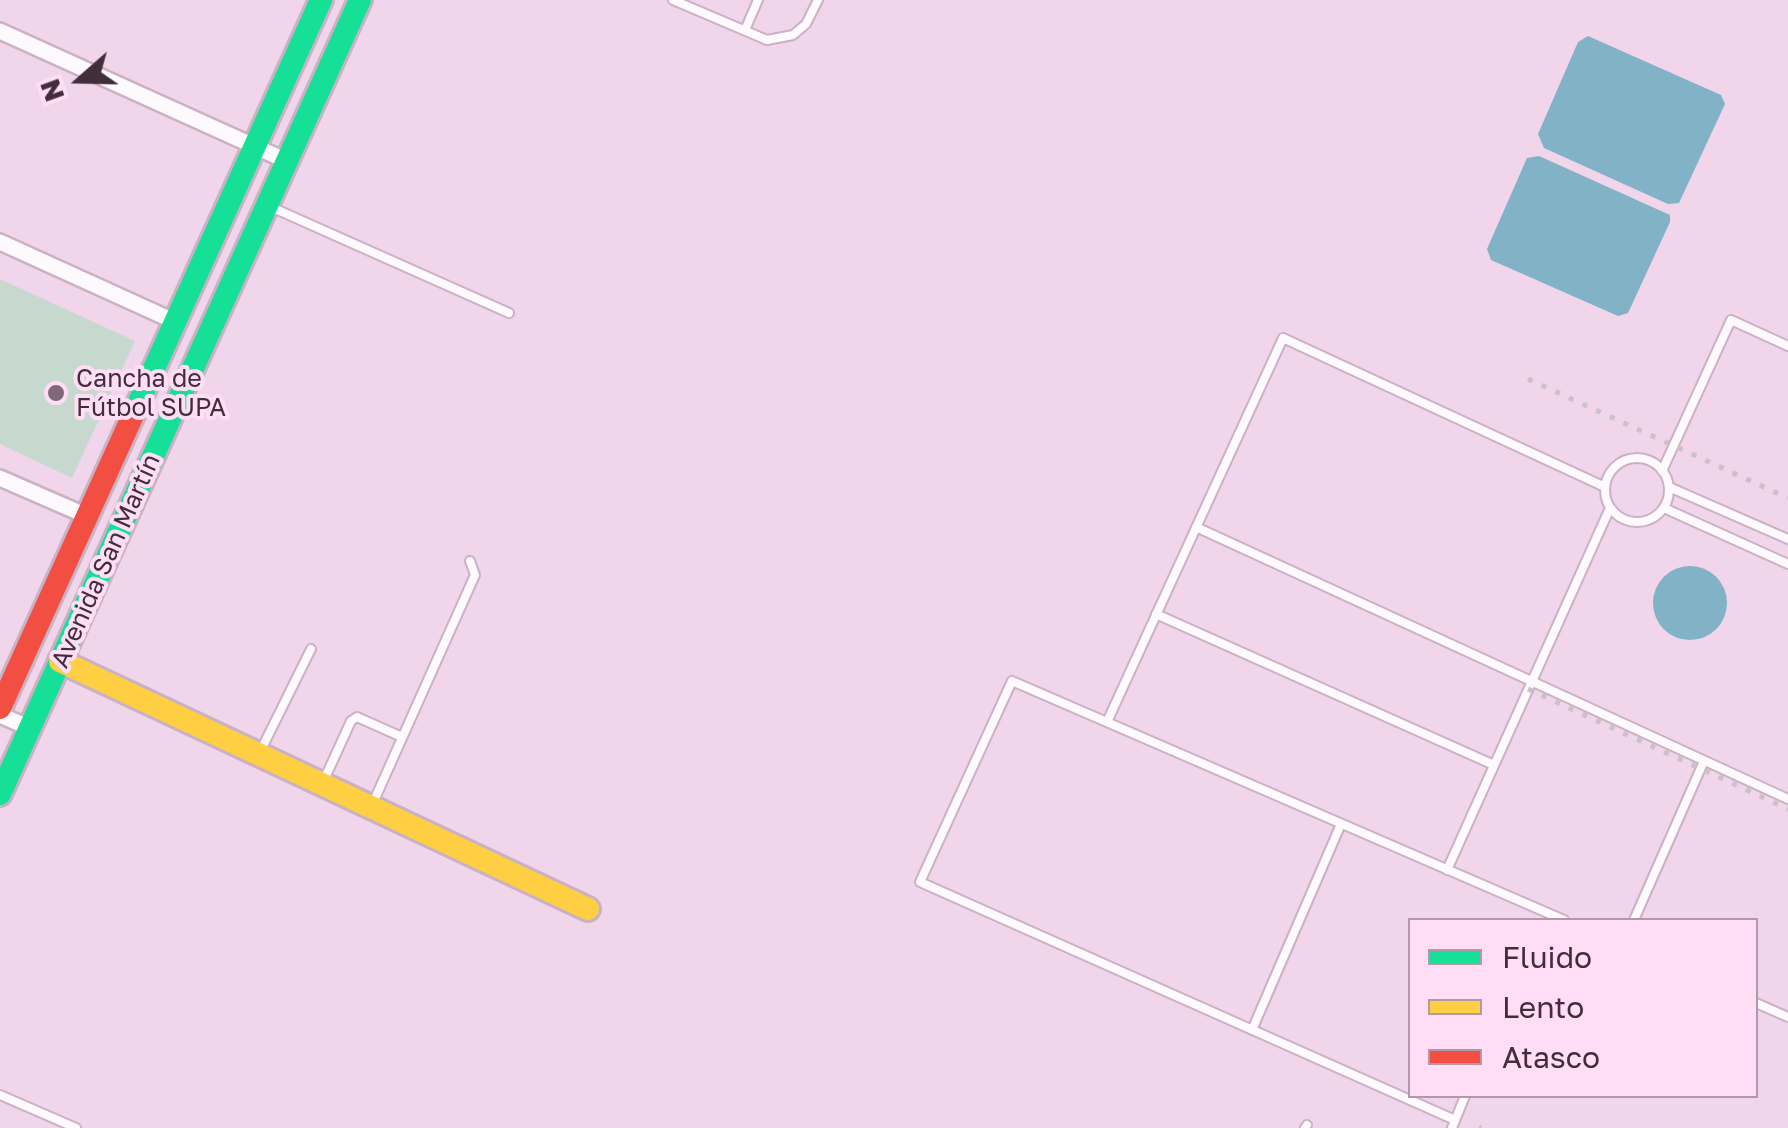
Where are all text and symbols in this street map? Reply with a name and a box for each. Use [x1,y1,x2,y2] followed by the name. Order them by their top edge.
[30,30,130,130] north arrow
[32,75,70,106] text: N
[76,364,226,423] place label: Cancha de Fútbol SUPA
[45,382,67,404] marker: Cancha de Fútbol SUPA
[45,449,167,673] street label: Avenida San Martín
[1408,918,1758,1098] legend
[1502,939,1592,975] text: Fluido
[1502,989,1584,1025] text: Lento
[1502,1039,1600,1075] text: Atasco

